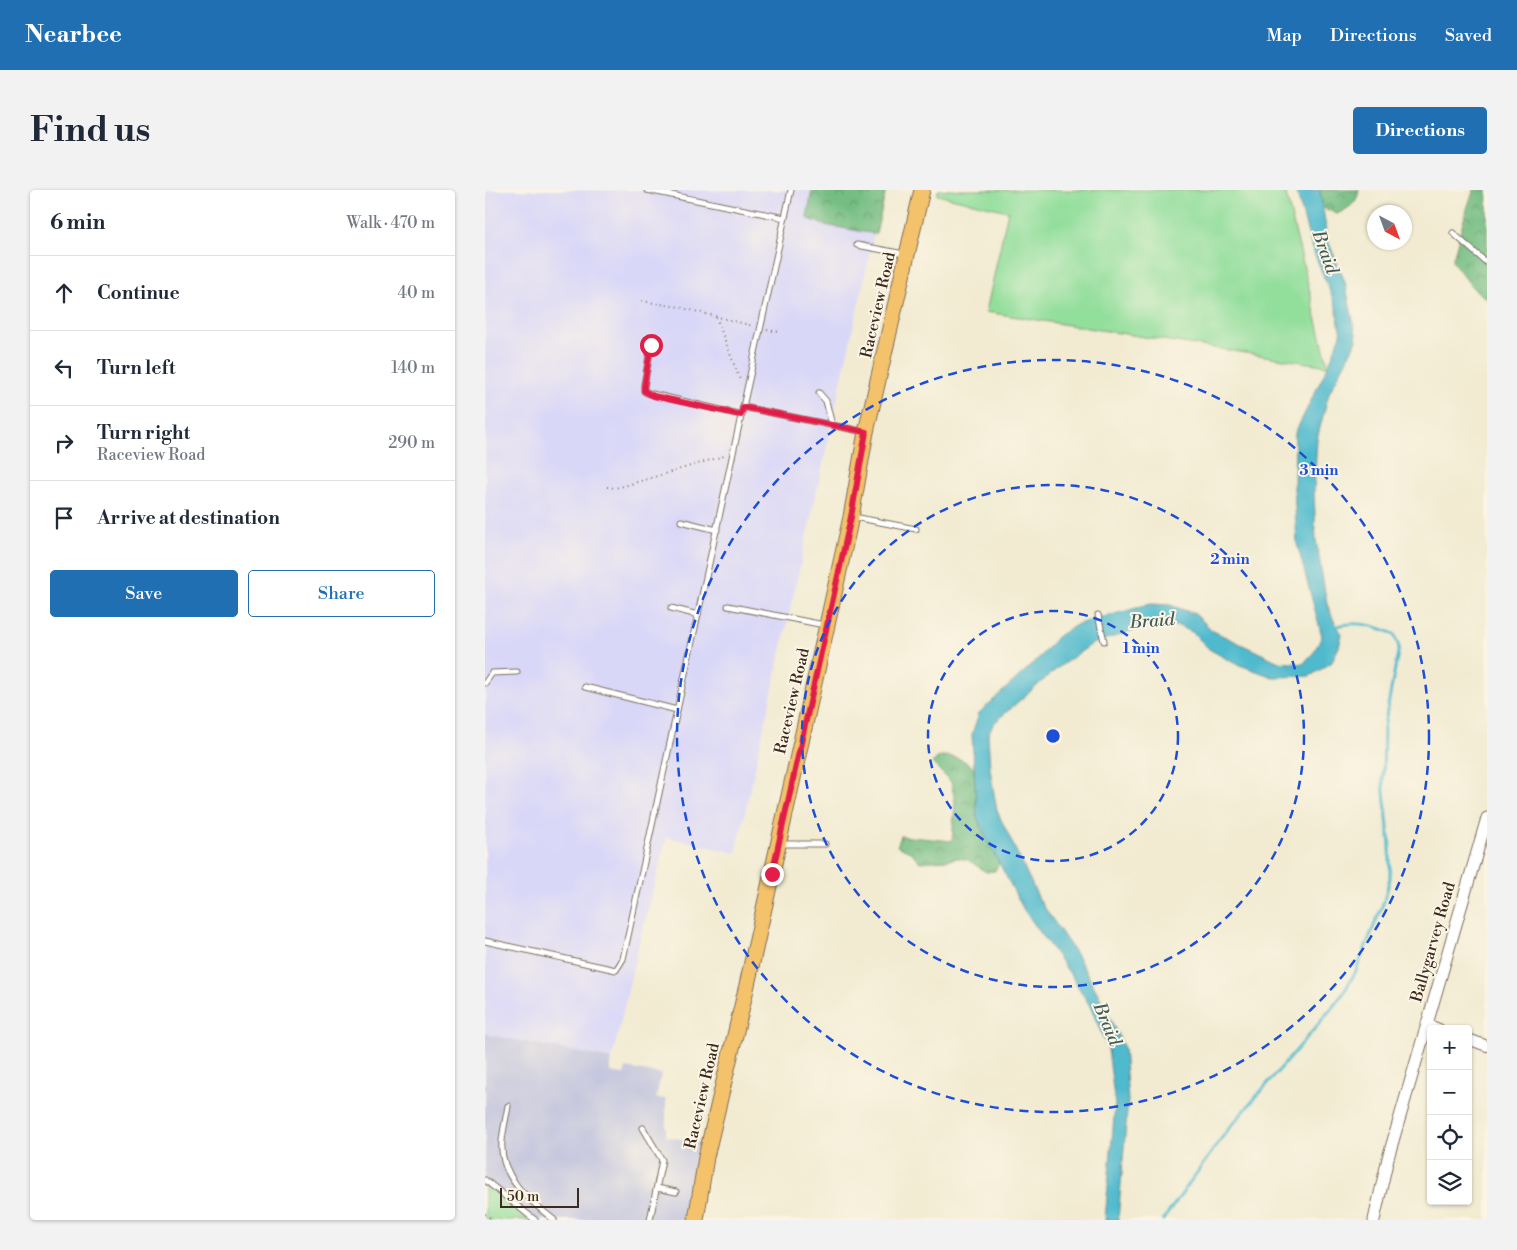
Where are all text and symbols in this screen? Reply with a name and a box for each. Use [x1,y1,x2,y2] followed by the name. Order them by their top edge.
[25,20,122,50] text: Nearbee
[1266,24,1302,47] text: Map
[1330,24,1417,47] text: Directions
[1445,24,1492,47] text: Saved
[1353,107,1487,154] button: Directions
[30,109,150,152] text: Find us
[1367,205,1412,250] north arrow
[50,210,105,236] text: 6 min
[347,213,435,233] text: Walk · 470 m
[1306,226,1344,278] water label: Braid
[856,250,900,360] street label: Raceview Road
[50,279,78,307] icon: ahead
[97,281,180,305] text: Continue
[398,283,435,303] text: 40 m
[640,334,663,357] route start
[50,354,78,382] icon: left
[97,356,176,380] text: Turn left
[391,358,435,378] text: 140 m
[97,421,190,445] text: Turn right
[50,429,78,457] icon: right
[388,433,435,453] text: 290 m
[97,445,205,465] text: Raceview Road
[1299,461,1339,480] text: 3 min
[50,504,78,532] icon: arrive
[97,506,280,530] text: Arrive at destination
[1210,550,1250,569] text: 2 min
[50,570,238,617] button: Save
[248,570,435,617] button: Share
[1128,608,1176,634] water label: Braid
[1122,639,1160,658] text: 1 min
[770,646,814,756] street label: Raceview Road
[1044,727,1062,745] centre of rings
[761,863,784,886] route end
[1406,880,1460,1005] street label: Ballygarvey Road
[1087,998,1127,1050] water label: Braid
[1427,1025,1472,1205] map controls
[1427,1025,1472,1070] button: +
[680,1041,724,1151] street label: Raceview Road
[1427,1070,1472,1115] button: −
[1427,1115,1472,1160] button: locate
[1427,1160,1472,1205] button: layers
[500,1185,579,1208] scale bar
[507,1188,539,1206] text: 50 m

